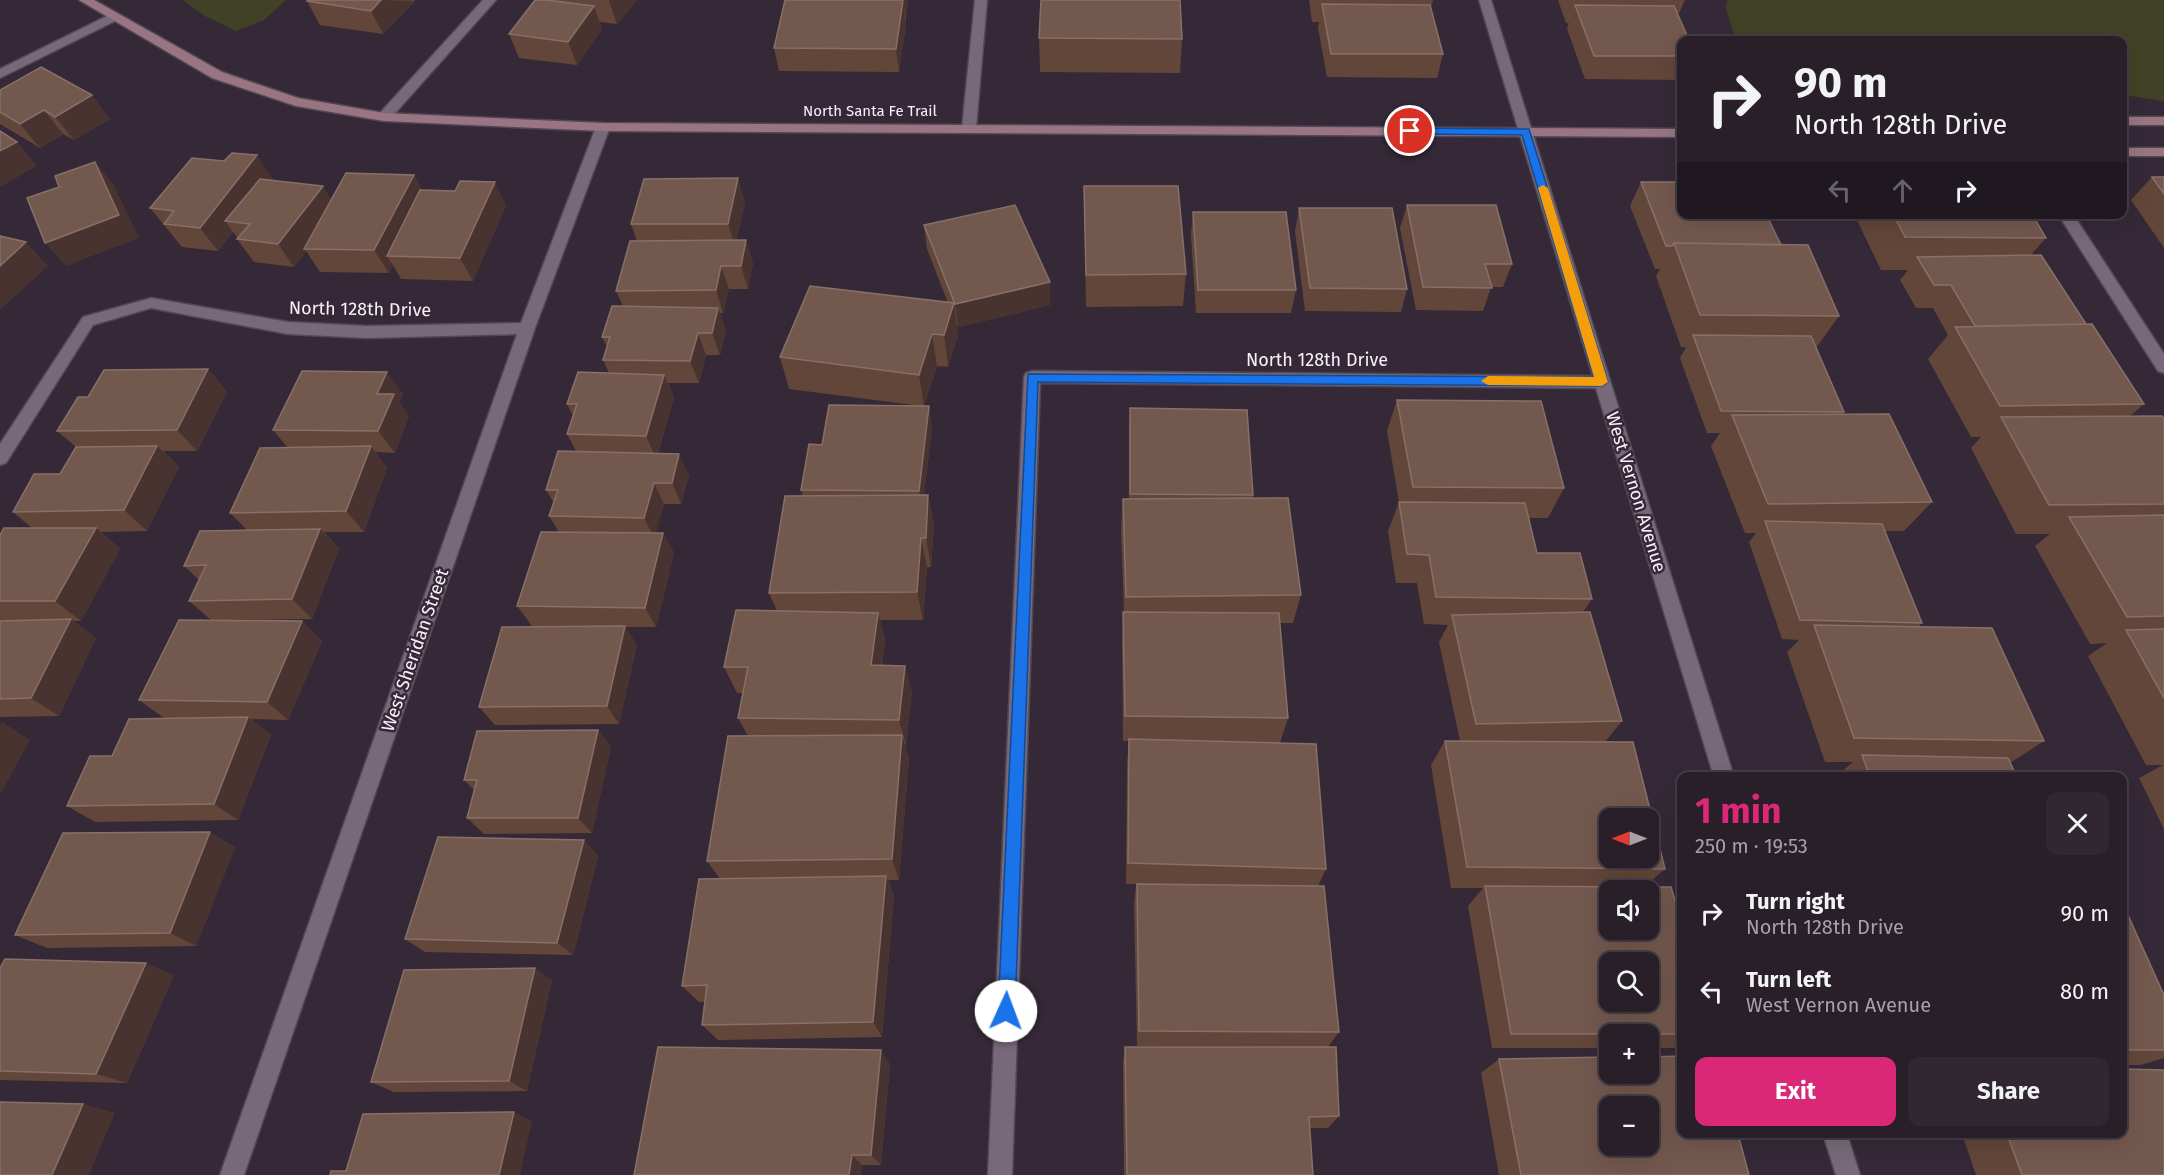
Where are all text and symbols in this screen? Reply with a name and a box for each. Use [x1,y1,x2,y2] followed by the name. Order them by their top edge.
[1794,58,1888,108] text: 90 m
[1695,60,1773,138] icon: right
[803,102,938,120] street label: North Santa Fe Trail
[1384,105,1435,156] pin
[1794,109,2007,141] text: North 128th Drive
[1393,114,1426,147] icon: arrive
[1823,174,1856,207] icon: left
[1886,174,1919,207] icon: ahead
[1949,174,1982,207] icon: right
[289,297,431,321] street label: North 128th Drive
[1246,349,1388,371] street label: North 128th Drive
[1601,409,1671,575] street label: West Vernon Avenue
[377,565,453,734] street label: West Sheridan Street
[1695,789,1782,833] text: 1 min
[2046,792,2109,855] button: close
[1599,808,1659,868] north arrow
[1599,808,1659,1156] map controls
[1695,834,1808,858] text: 250 m · 19:53
[1599,880,1659,940] button: sound
[1746,888,1845,915] text: Turn right
[1695,897,1728,930] icon: right
[2060,900,2109,927] text: 90 m
[1746,915,1904,939] text: North 128th Drive
[1599,952,1659,1012] button: search
[1746,966,1831,993] text: Turn left
[1695,975,1728,1008] icon: left
[2060,978,2109,1005] text: 80 m
[974,979,1038,1043] position arrow
[1746,993,1931,1017] text: West Vernon Avenue
[1599,1024,1659,1084] button: +
[1695,1057,1896,1126] button: Exit
[1908,1057,2109,1126] button: Share
[1599,1096,1659,1156] button: −

